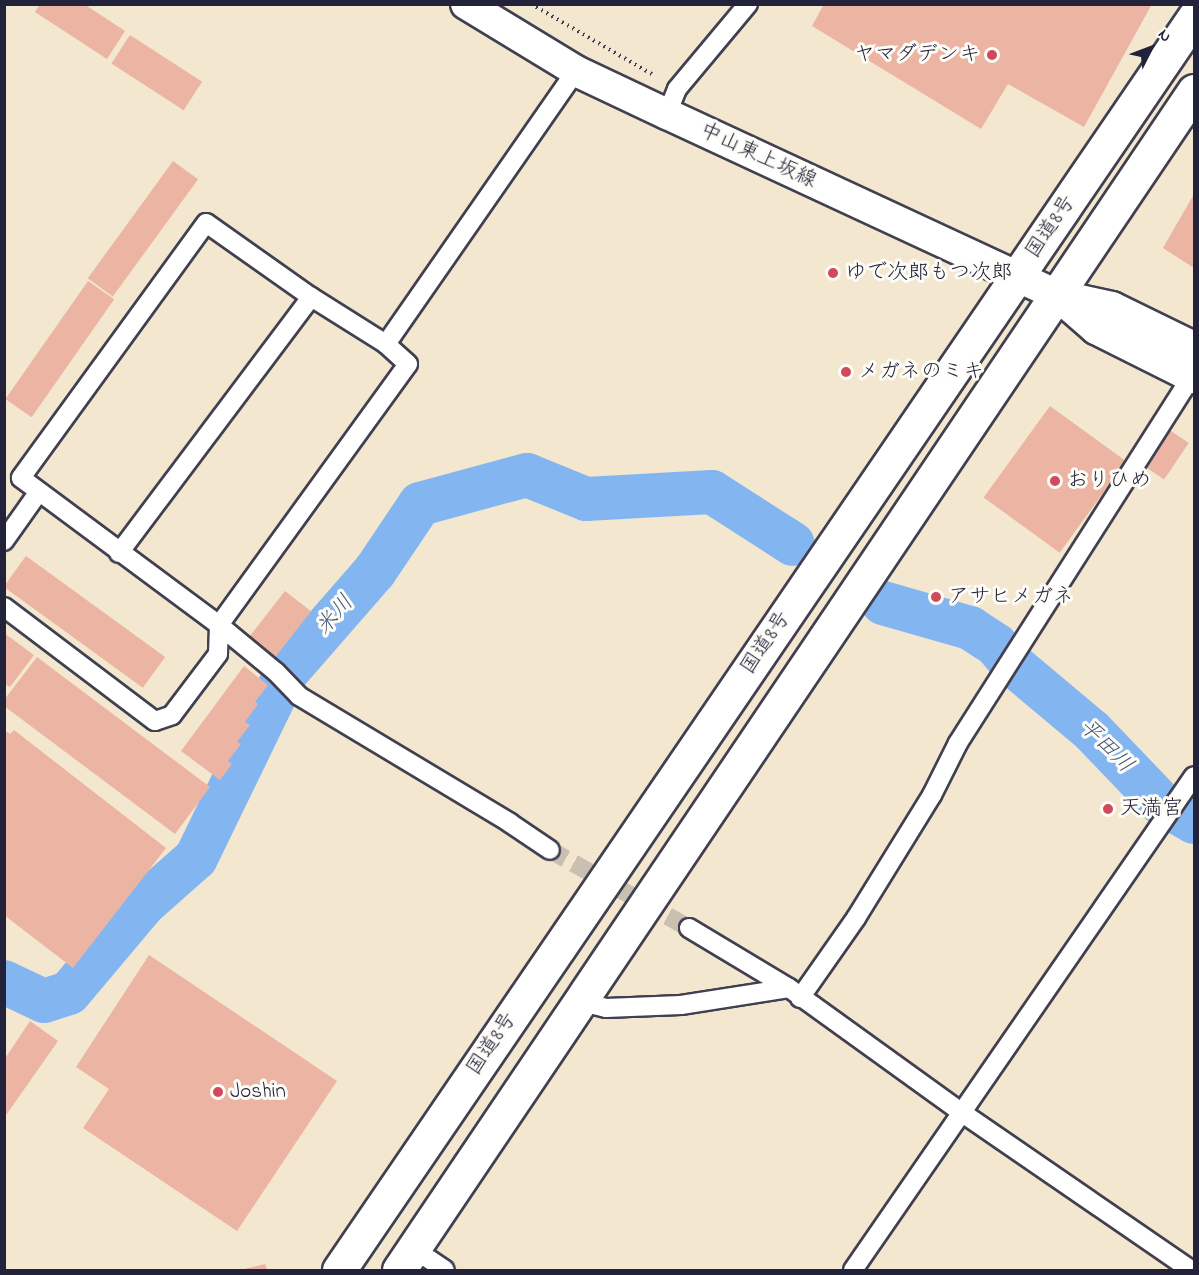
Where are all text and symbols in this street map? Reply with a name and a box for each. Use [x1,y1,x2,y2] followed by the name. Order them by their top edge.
[1121,18,1181,78] north arrow
[1152,24,1177,48] text: N
[854,42,980,68] place label: ヤマダデンキ
[985,48,999,62] marker: ヤマダデンキ
[696,118,820,194] street label: 中山東上坂線
[1021,191,1081,263] street label: 国道8号
[845,260,1013,286] place label: ゆで次郎もつ次郎
[826,266,840,280] marker: ゆで次郎もつ次郎
[858,359,984,385] place label: メガネのミキ
[839,365,853,379] marker: メガネのミキ
[1067,468,1151,494] place label: おりひめ
[1048,474,1062,488] marker: おりひめ
[948,584,1074,610] place label: アサヒメガネ
[929,590,943,604] marker: アサヒメガネ
[312,591,360,641] water label: 米川
[736,607,796,679] street label: 国道8号
[1072,714,1138,780] water label: 平田川
[1120,796,1183,822] place label: 天満宮
[1101,802,1115,816] marker: 天満宮
[462,1008,522,1080] street label: 国道8号
[230,1079,286,1105] place label: Joshin
[211,1085,225,1099] marker: Joshin

